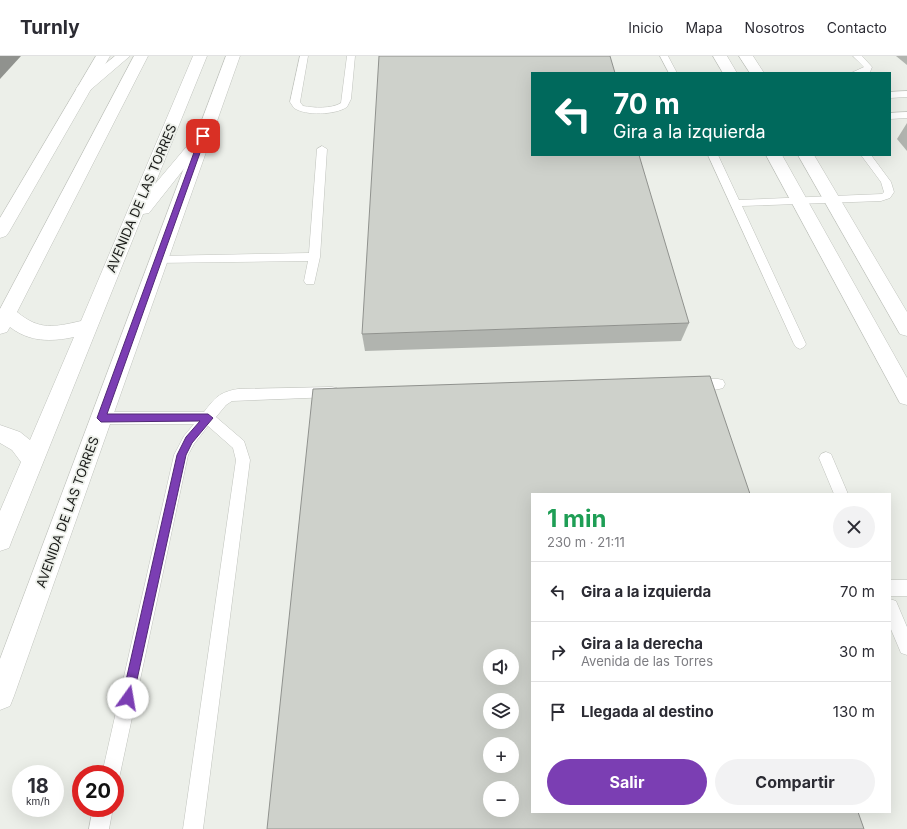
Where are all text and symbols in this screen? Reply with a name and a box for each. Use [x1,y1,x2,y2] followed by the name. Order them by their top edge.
[20,16,80,39] text: Turnly
[628,19,664,36] text: Inicio
[686,19,723,36] text: Mapa
[745,19,805,36] text: Nosotros
[827,19,887,36] text: Contacto
[613,87,680,121] text: 70 m
[547,88,599,140] icon: left
[186,119,220,153] pin
[102,121,180,275] street label: AVENIDA DE LAS TORRES
[613,121,766,142] text: Gira a la izquierda
[192,125,214,147] icon: arrive
[32,434,102,590] street label: AVENIDA DE LAS TORRES
[547,504,606,533] text: 1 min
[833,506,875,548] button: close
[547,534,625,550] text: 230 m · 21:11
[547,581,569,603] icon: left
[581,582,711,601] text: Gira a la izquierda
[840,582,875,601] text: 70 m
[581,634,703,653] text: Gira a la derecha
[547,641,569,663] icon: right
[839,642,875,661] text: 30 m
[483,649,519,817] map controls
[483,649,519,685] button: sound
[581,653,713,669] text: Avenida de las Torres
[107,677,149,719] position arrow
[483,693,519,729] button: layers
[547,701,569,723] icon: arrive
[581,702,714,721] text: Llegada al destino
[833,702,875,721] text: 130 m
[483,737,519,773] button: +
[547,759,707,805] button: Salir
[715,759,875,805] button: Compartir
[72,765,124,817] speed limit sign: 20
[27,774,49,798] text: 18
[483,781,519,817] button: −
[26,795,50,807] text: km/h

